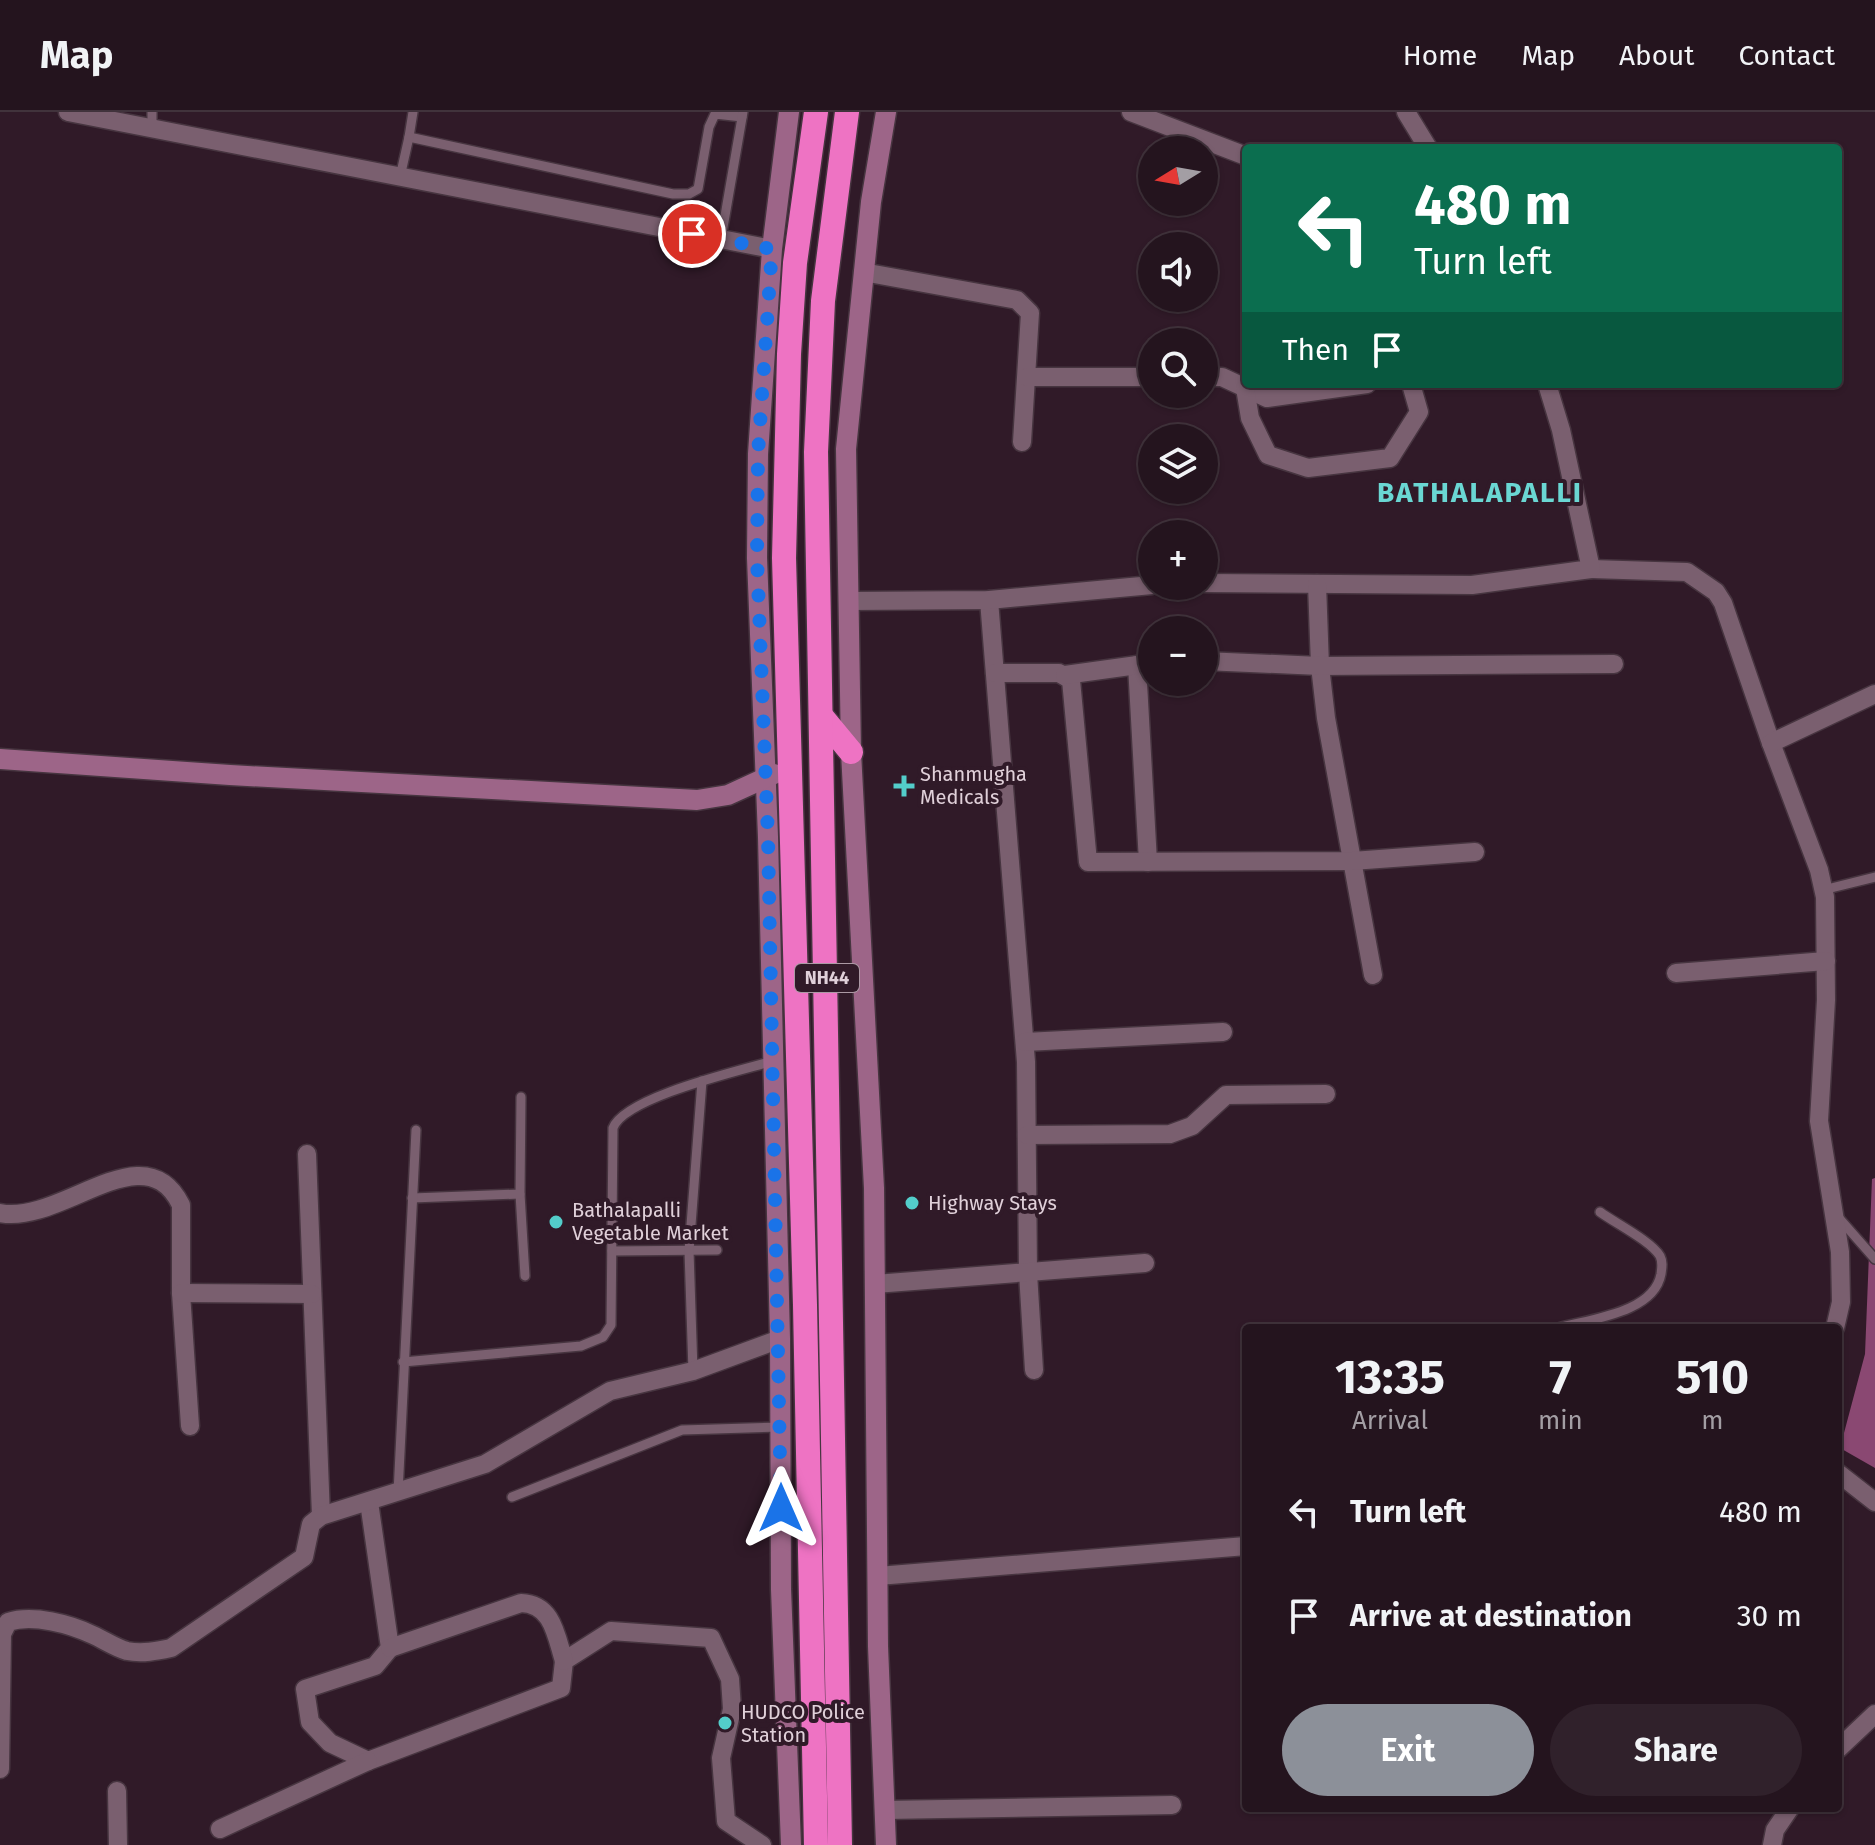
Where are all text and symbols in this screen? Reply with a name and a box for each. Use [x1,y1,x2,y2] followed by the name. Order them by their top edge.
[40,32,113,78] text: Map
[1403,39,1477,72] text: Home
[1521,39,1575,72] text: Map
[1619,39,1694,72] text: About
[1738,39,1835,72] text: Contact
[1138,136,1218,216] north arrow
[1138,136,1218,696] map controls
[1414,172,1572,239] text: 480 m
[1282,176,1386,280] icon: left
[658,200,726,268] pin
[670,212,714,256] icon: arrive
[1138,232,1218,312] button: sound
[1414,240,1552,284] text: Turn left
[1138,328,1218,408] button: search
[1365,328,1409,372] icon: arrive
[1282,332,1349,368] text: Then
[1138,424,1218,504] button: layers
[1377,476,1583,509] district label: BATHALAPALLI
[1138,520,1218,600] button: +
[1138,616,1218,696] button: −
[920,762,1027,809] place label: Shanmugha Medicals
[895,777,913,795] marker: Shanmugha Medicals
[795,964,859,992] road number: NH44
[928,1191,1057,1215] place label: Highway Stays
[903,1194,921,1212] marker: Highway Stays
[572,1198,729,1245] place label: Bathalapalli Vegetable Market
[547,1213,565,1231] marker: Bathalapalli Vegetable Market
[1335,1348,1445,1406] text: 13:35
[1549,1348,1572,1406] text: 7
[1676,1348,1749,1406] text: 510
[1352,1405,1428,1436] text: Arrival
[1538,1405,1583,1436] text: min
[1701,1405,1724,1436] text: m
[739,1466,823,1550] position arrow
[1282,1490,1326,1534] icon: left
[1350,1494,1466,1530] text: Turn left
[1719,1494,1802,1530] text: 480 m
[1282,1594,1326,1638] icon: arrive
[1350,1598,1632,1634] text: Arrive at destination
[1737,1598,1802,1634] text: 30 m
[741,1700,865,1747] place label: HUDCO Police Station
[1282,1704,1534,1796] button: Exit
[1550,1704,1802,1796] button: Share
[716,1714,734,1732] marker: HUDCO Police Station

